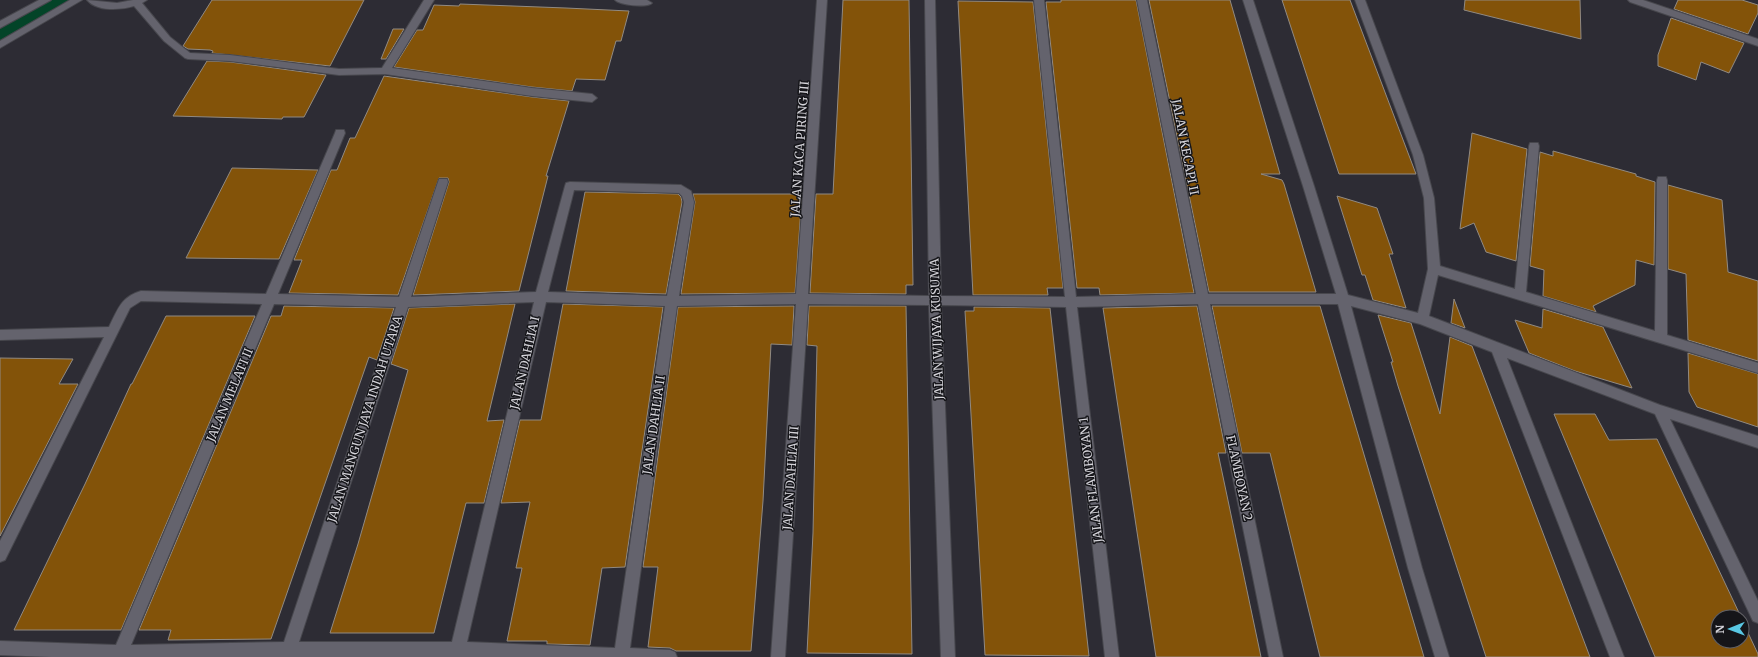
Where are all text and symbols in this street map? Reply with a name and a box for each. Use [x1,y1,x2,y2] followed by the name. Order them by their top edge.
[787,80,812,219] street label: JALAN KACA PIRING III
[1169,97,1202,196] street label: JALAN KECAPI II
[927,258,946,401] street label: JALAN WIJAYA KUSUMA
[324,313,405,525] street label: JALAN MANGUN JAYA INDAH UTARA
[506,315,543,412] street label: JALAN DAHLIA I
[203,346,256,445] street label: JALAN MELATI II
[639,374,668,476] street label: JALAN DAHLIA II
[1075,416,1106,545] street label: JALAN FLAMBOYAN 1
[779,425,802,531] street label: JALAN DAHLIA III
[1223,434,1256,522] street label: FLAMBOYAN 2
[1710,609,1750,649] north arrow
[1713,624,1727,634] text: N

